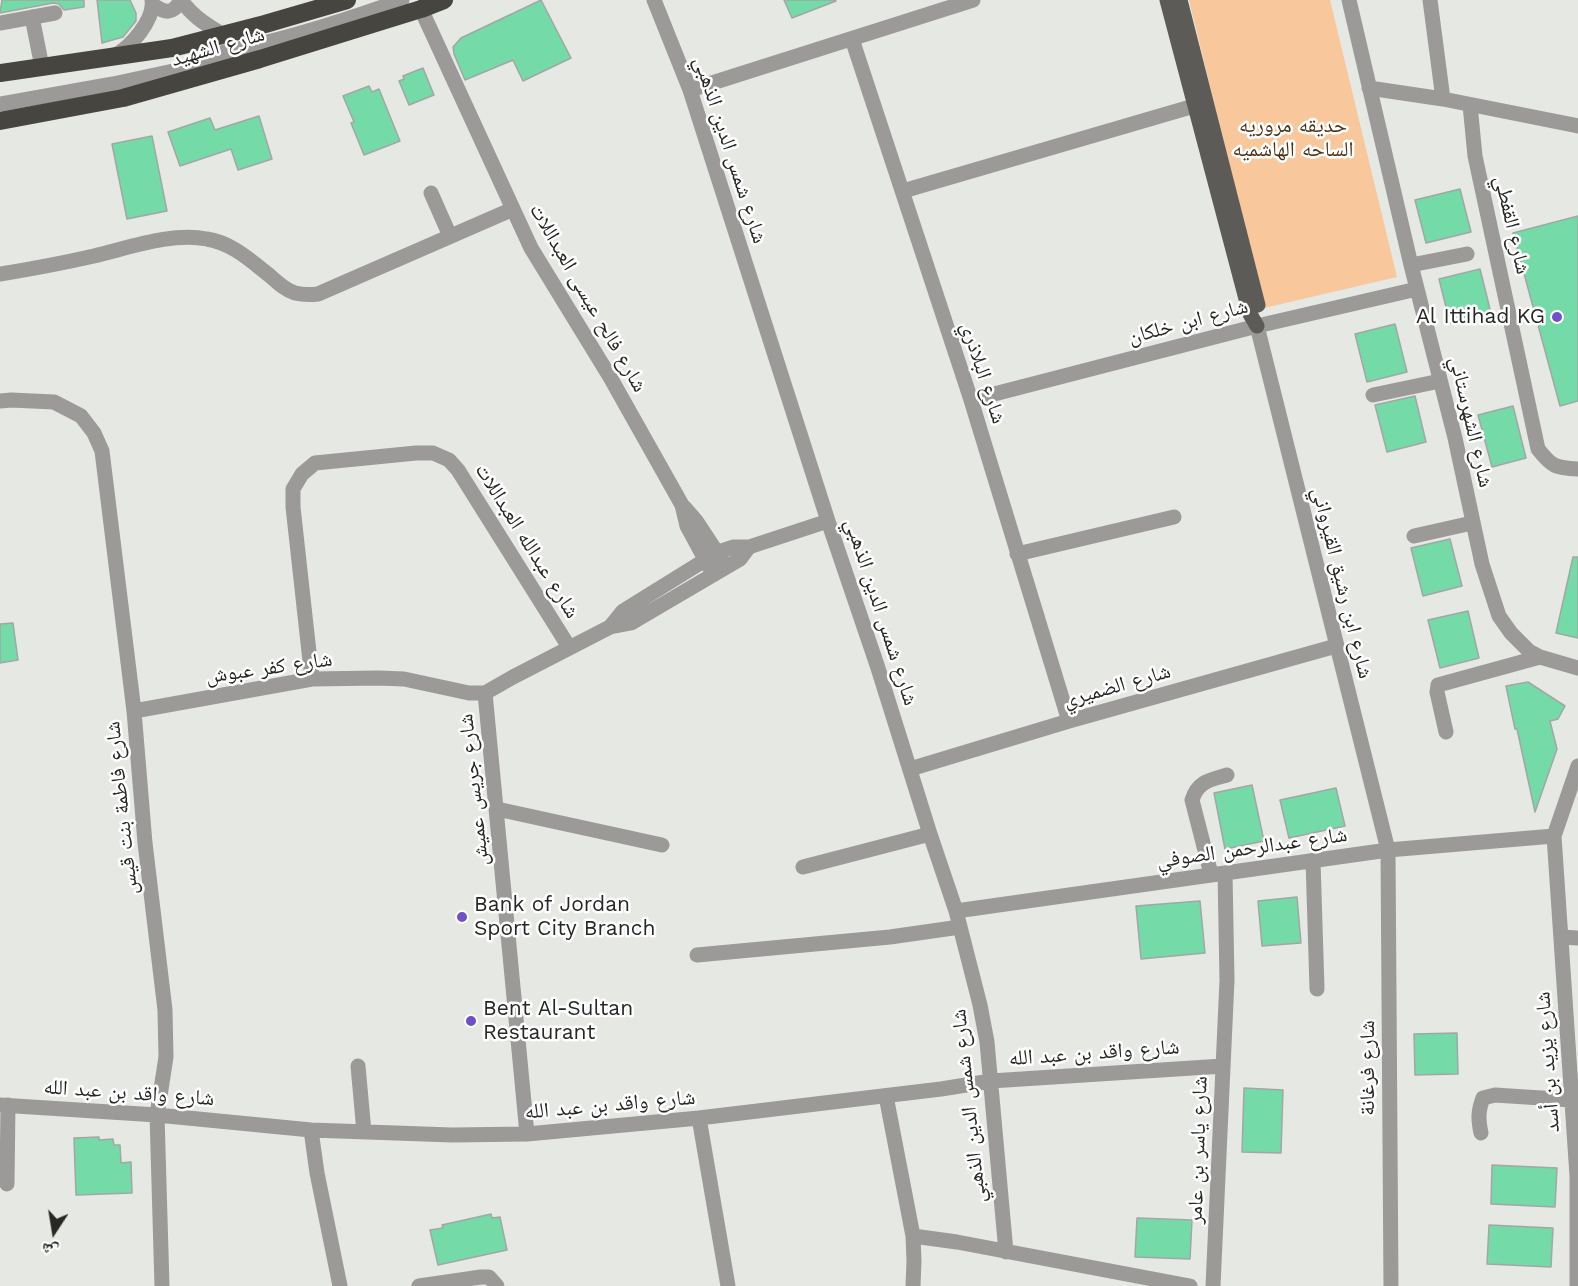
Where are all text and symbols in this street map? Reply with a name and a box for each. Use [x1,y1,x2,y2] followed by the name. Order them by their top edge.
[168,22,268,72] street label: شارع الشهيد
[688,53,772,247] street label: شارع شمس الدين الذهبي
[1232,113,1354,163] park label: حديقه مروريه الساحه الهاشميه
[1488,173,1536,277] street label: شارع القفطي
[524,199,652,397] street label: شارع فالح عيسى العبداللات
[1125,294,1251,350] street label: شارع ابن خلكان
[1416,304,1545,330] place label: Al Ittihad KG
[1550,310,1564,324] marker: Al Ittihad KG
[955,319,1011,427] street label: شارع البلاذري
[1444,354,1498,490] street label: شارع الشهرستاني
[469,459,585,623] street label: شارع عبدالله العبداللات
[1306,485,1378,681] street label: شارع ابن رشيق القيرواني
[839,515,923,709] street label: شارع شمس الدين الذهبي
[204,647,334,689] street label: شارع كفر عبوش
[1060,659,1174,713] street label: شارع الضميري
[453,713,495,867] street label: شارع جريس عميش
[100,720,144,896] street label: شارع فاطمة بنت قيس
[1155,822,1349,874] street label: شارع عبدالرحمن الصوفي
[474,892,655,942] place label: Bank of Jordan Sport City Branch
[455,910,469,924] marker: Bank of Jordan Sport City Branch
[1531,991,1565,1133] street label: شارع يزيد بن أسد
[483,996,633,1046] place label: Bent Al-Sultan Restaurant
[946,1008,992,1204] street label: شارع شمس الدين الذهبي
[464,1014,478,1028] marker: Bent Al-Sultan Restaurant
[1355,1020,1381,1116] street label: شارع فرغانة
[1008,1034,1180,1072] street label: شارع واقد بن عبد الله
[43,1074,215,1112] street label: شارع واقد بن عبد الله
[1183,1075,1213,1225] street label: شارع ياسر بن عامر
[524,1085,696,1125] street label: شارع واقد بن عبد الله
[24,1202,84,1262] north arrow
[40,1239,60,1261] text: ش

